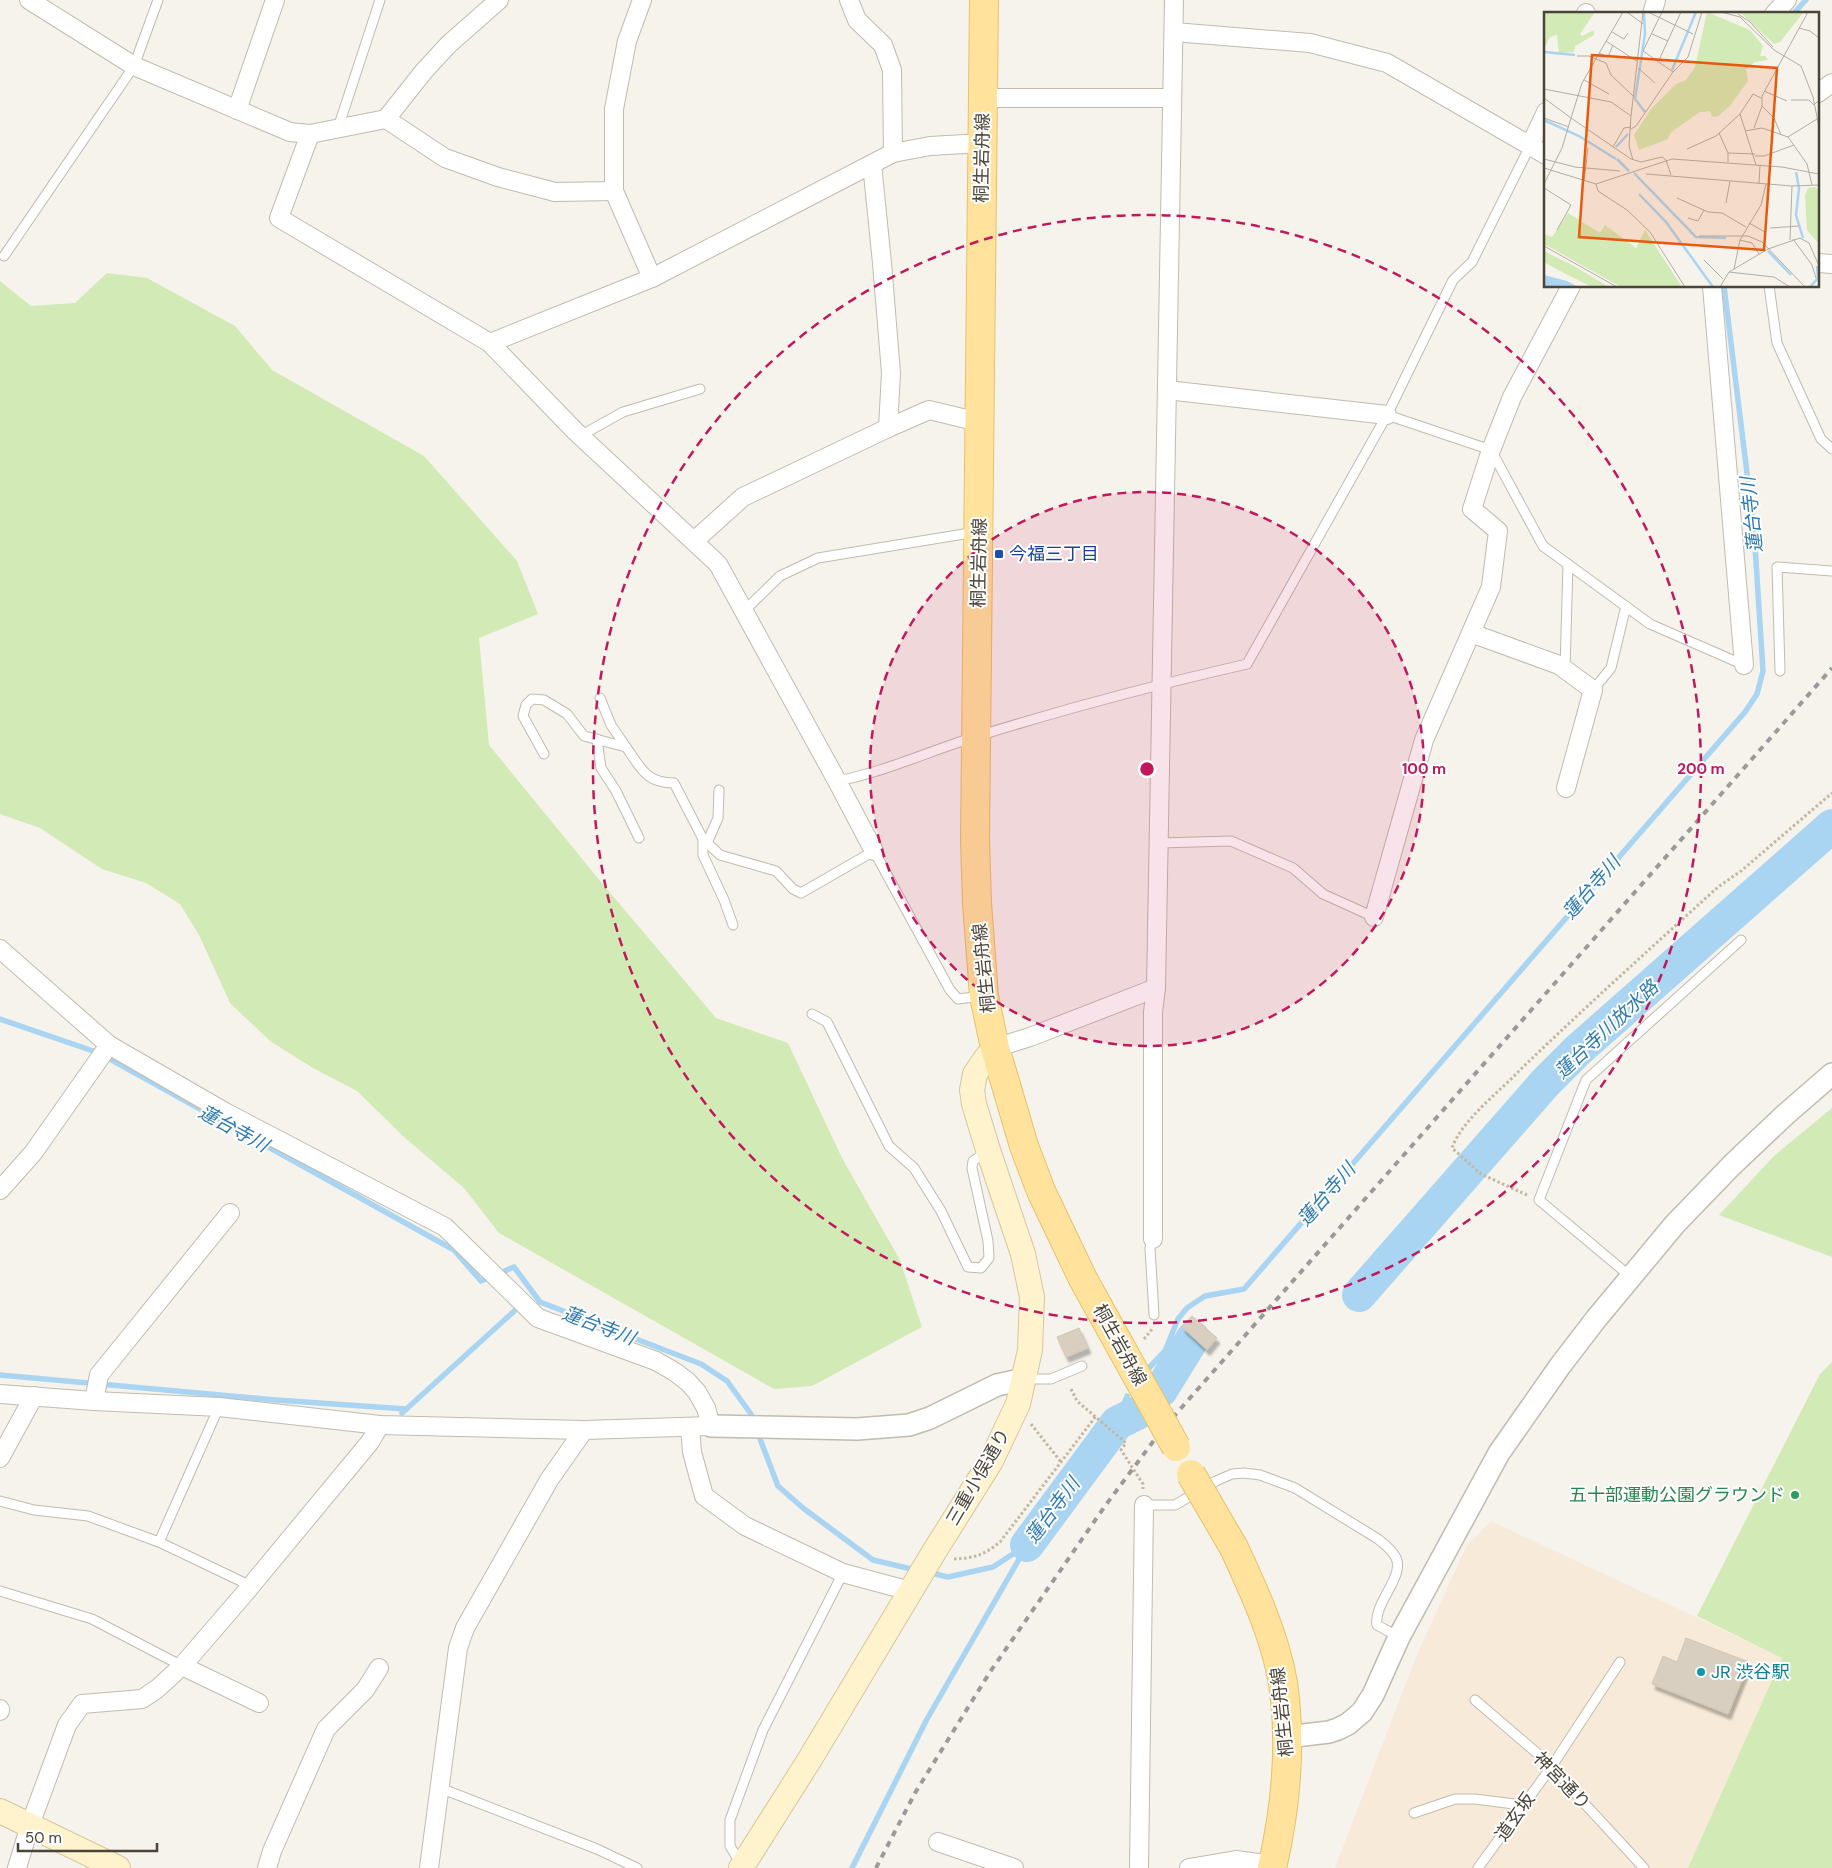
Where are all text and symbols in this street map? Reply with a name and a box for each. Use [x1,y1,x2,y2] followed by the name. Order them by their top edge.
[1544,12,1820,288] inset map
[969,113,995,203] street label: 桐生岩舟線
[1735,474,1768,554] water label: 蓮台寺川
[966,518,992,608] street label: 桐生岩舟線
[1009,542,1099,566] place label: 今福三丁目
[993,548,1005,560] marker: 今福三丁目
[1402,759,1446,779] text: 100 m
[1677,759,1725,779] text: 200 m
[1138,760,1156,778] centre of rings
[1557,849,1627,924] water label: 蓮台寺川
[967,922,1001,1014] street label: 桐生岩舟線
[1549,974,1665,1084] water label: 蓮台寺川放水路
[194,1099,275,1159] water label: 蓮台寺川
[1292,1156,1362,1231] water label: 蓮台寺川
[559,1300,641,1351] water label: 蓮台寺川
[1088,1300,1152,1390] street label: 桐生岩舟線
[941,1424,1015,1530] street label: 三重小俣通り
[1020,1471,1086,1548] water label: 蓮台寺川
[1569,1483,1785,1507] place label: 五十部運動公園グラウンド
[1789,1489,1801,1501] marker: 五十部運動公園グラウンド
[1711,1660,1790,1684] place label: JR 渋谷駅
[1265,1666,1299,1758] street label: 桐生岩舟線
[1695,1666,1707,1678] marker: JR 渋谷駅
[1528,1747,1596,1815] street label: 神宮通り
[1490,1788,1540,1846] street label: 道玄坂
[18,1820,156,1852] scale bar
[25,1828,62,1848] text: 50 m

